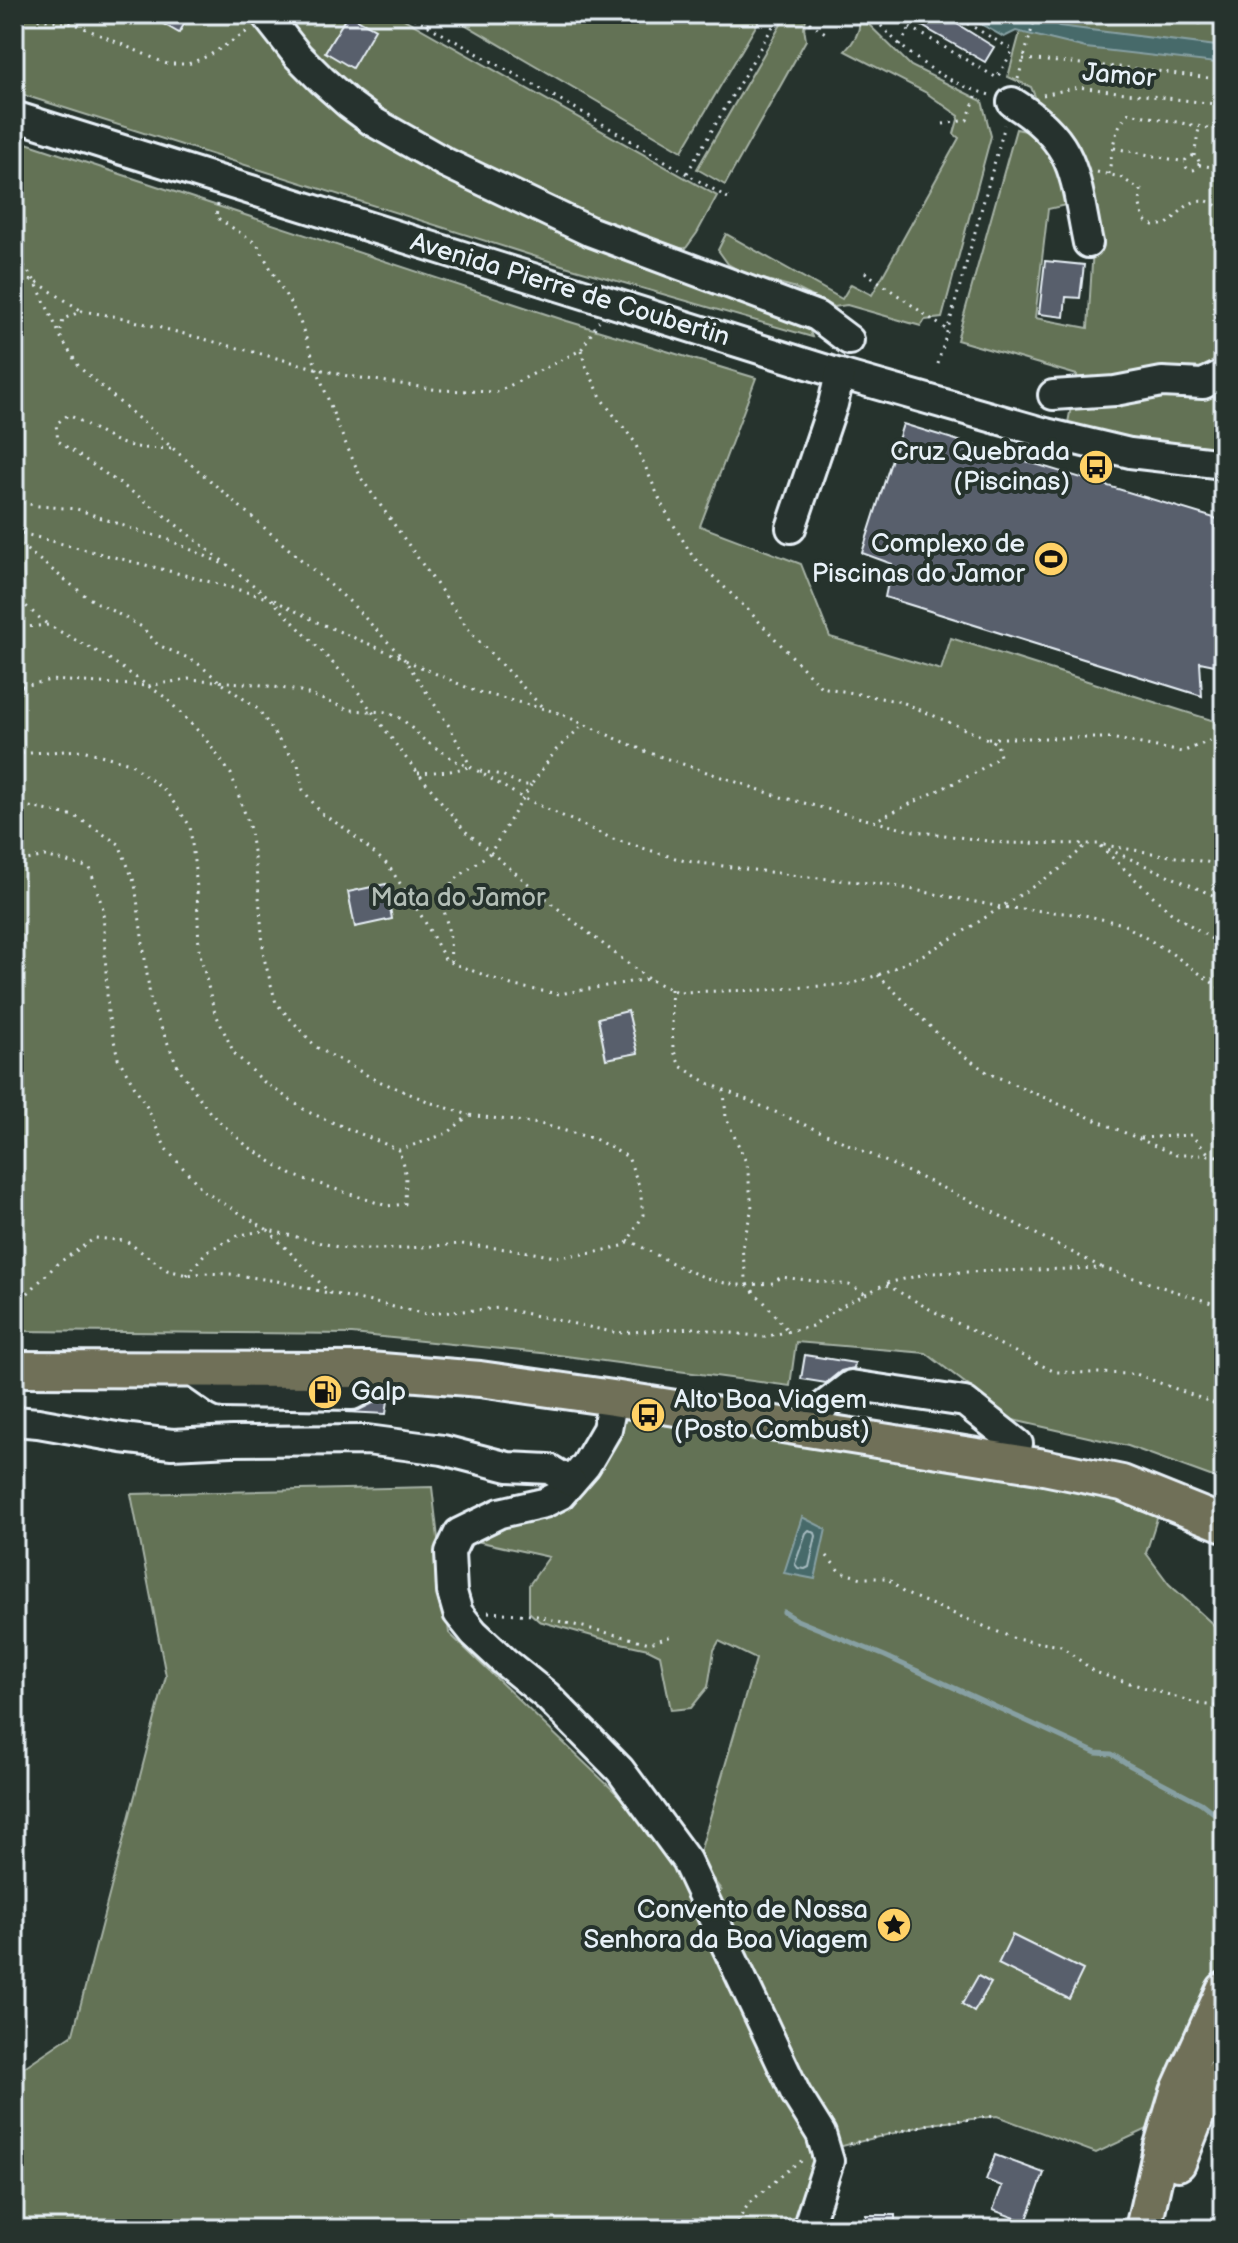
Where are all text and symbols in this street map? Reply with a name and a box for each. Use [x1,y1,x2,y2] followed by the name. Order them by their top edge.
[1081,57,1158,95] street label: Jamor
[407,227,733,353] street label: Avenida Pierre de Coubertin
[890,437,1070,498] place label: Cruz Quebrada (Piscinas)
[1077,448,1115,486] bus stop icon: Cruz Quebrada (Piscinas)
[812,529,1026,590] place label: Complexo de Piscinas do Jamor
[1032,540,1070,578] sports icon: Complexo de Piscinas do Jamor
[371,883,546,914] park label: Mata do Jamor
[306,1373,344,1411] fuel station icon: Galp
[351,1377,406,1408] place label: Galp
[674,1385,870,1446] place label: Alto Boa Viagem (Posto Combust)
[629,1396,667,1434] bus stop icon: Alto Boa Viagem (Posto Combust)
[583,1895,868,1956] place label: Convento de Nossa Senhora da Boa Viagem
[875,1906,913,1944] place icon: Convento de Nossa Senhora da Boa Viagem

